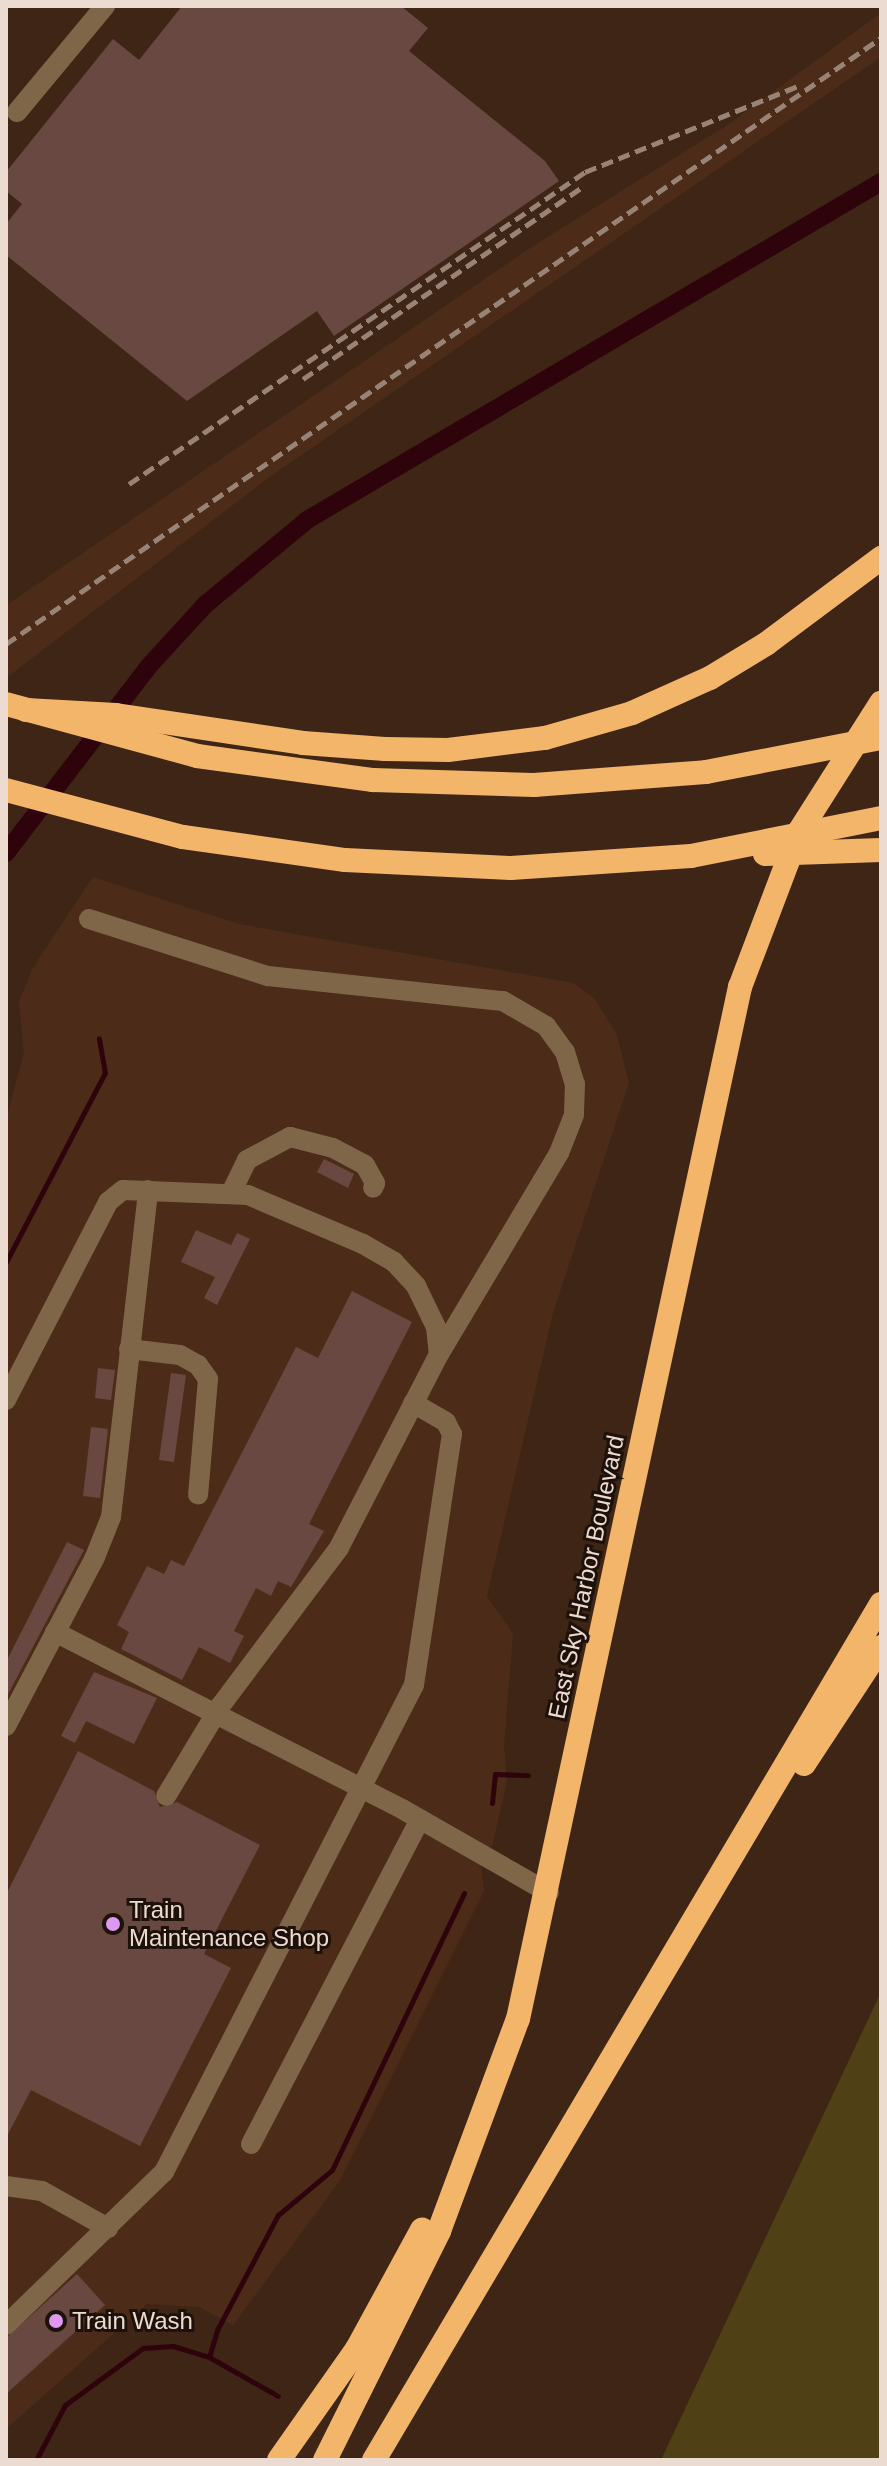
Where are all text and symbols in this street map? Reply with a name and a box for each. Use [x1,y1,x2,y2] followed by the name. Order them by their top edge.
[542,1432,630,1722] street label: East Sky Harbor Boulevard
[129,1896,329,1952] place label: Train Maintenance Shop
[104,1915,122,1933] marker: Train Maintenance Shop
[72,2307,193,2335] place label: Train Wash
[47,2312,65,2330] marker: Train Wash

